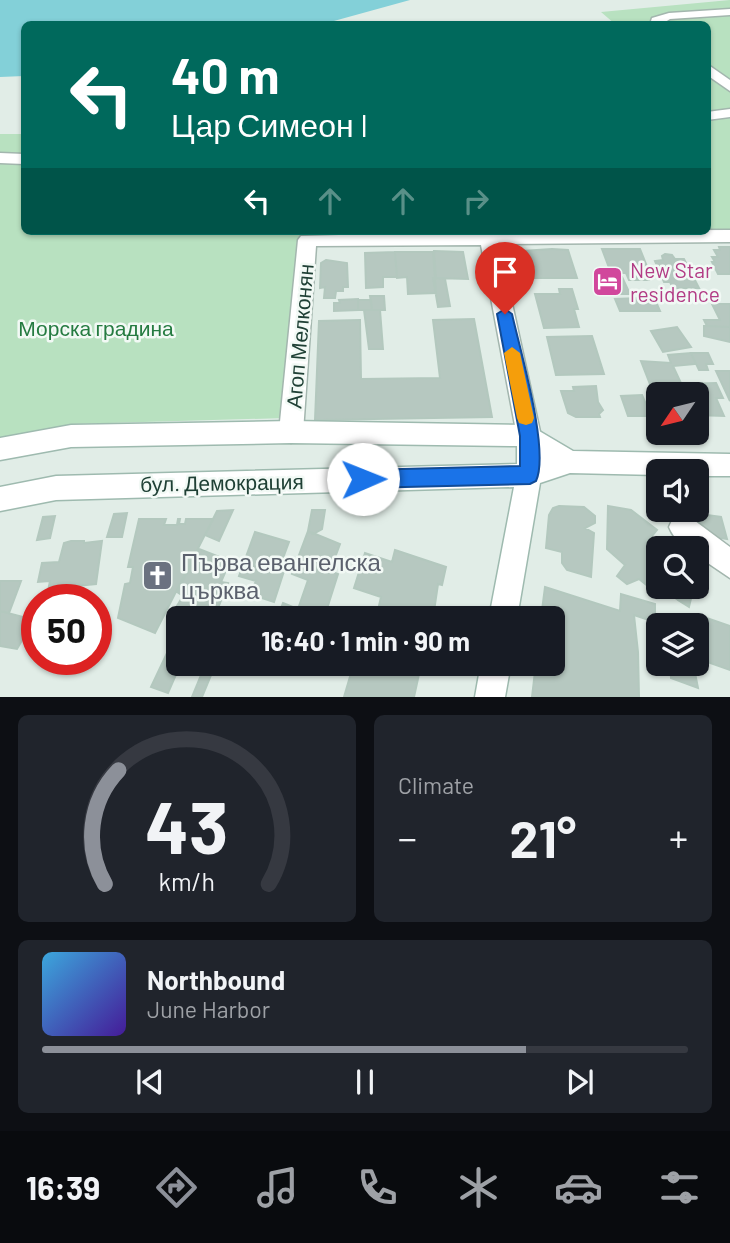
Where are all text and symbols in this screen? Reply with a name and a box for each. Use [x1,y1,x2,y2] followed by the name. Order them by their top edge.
[171,45,279,104] text: 40 m
[56,49,147,140] icon: left
[171,105,368,143] text: Цар Симеон I
[238,182,276,220] icon: left
[311,182,349,220] icon: ahead
[384,182,422,220] icon: ahead
[457,182,495,220] icon: right
[475,242,535,314] pin
[486,253,524,291] icon: arrive
[630,257,720,306] place label: New Star residence
[280,263,318,409] street label: Агоп Мелконян
[590,264,624,298] hotel icon: New Star residence
[18,315,174,340] park label: Морска градина
[646,382,709,444] north arrow
[646,382,709,676] map controls
[326,442,400,516] position arrow
[646,459,709,522] button: sound
[140,468,304,496] street label: бул. Демокрация
[646,536,709,599] button: search
[181,547,381,604] place label: Първа евангелска църква
[141,558,175,592] church icon: Първа евангелска църква
[21,584,112,675] speed limit sign: 50
[646,613,709,676] button: layers
[261,625,470,656] text: 16:40 · 1 min · 90 m
[398,771,474,799] text: Climate
[145,782,229,870] text: 43
[510,806,576,868] text: 21°
[398,814,417,860] text: −
[669,814,688,860] text: +
[159,866,215,896] text: km/h
[147,964,285,995] text: Northbound
[147,995,270,1023] text: June Harbor
[131,1063,169,1101] icon: previous
[346,1063,384,1101] icon: pause
[561,1063,599,1101] icon: next
[152,1163,201,1212] icon: directions
[253,1163,302,1212] icon: music
[353,1163,402,1212] icon: phone
[454,1163,503,1212] icon: climate
[554,1163,603,1212] icon: car
[655,1163,704,1212] icon: filters
[26,1168,100,1206] text: 16:39

